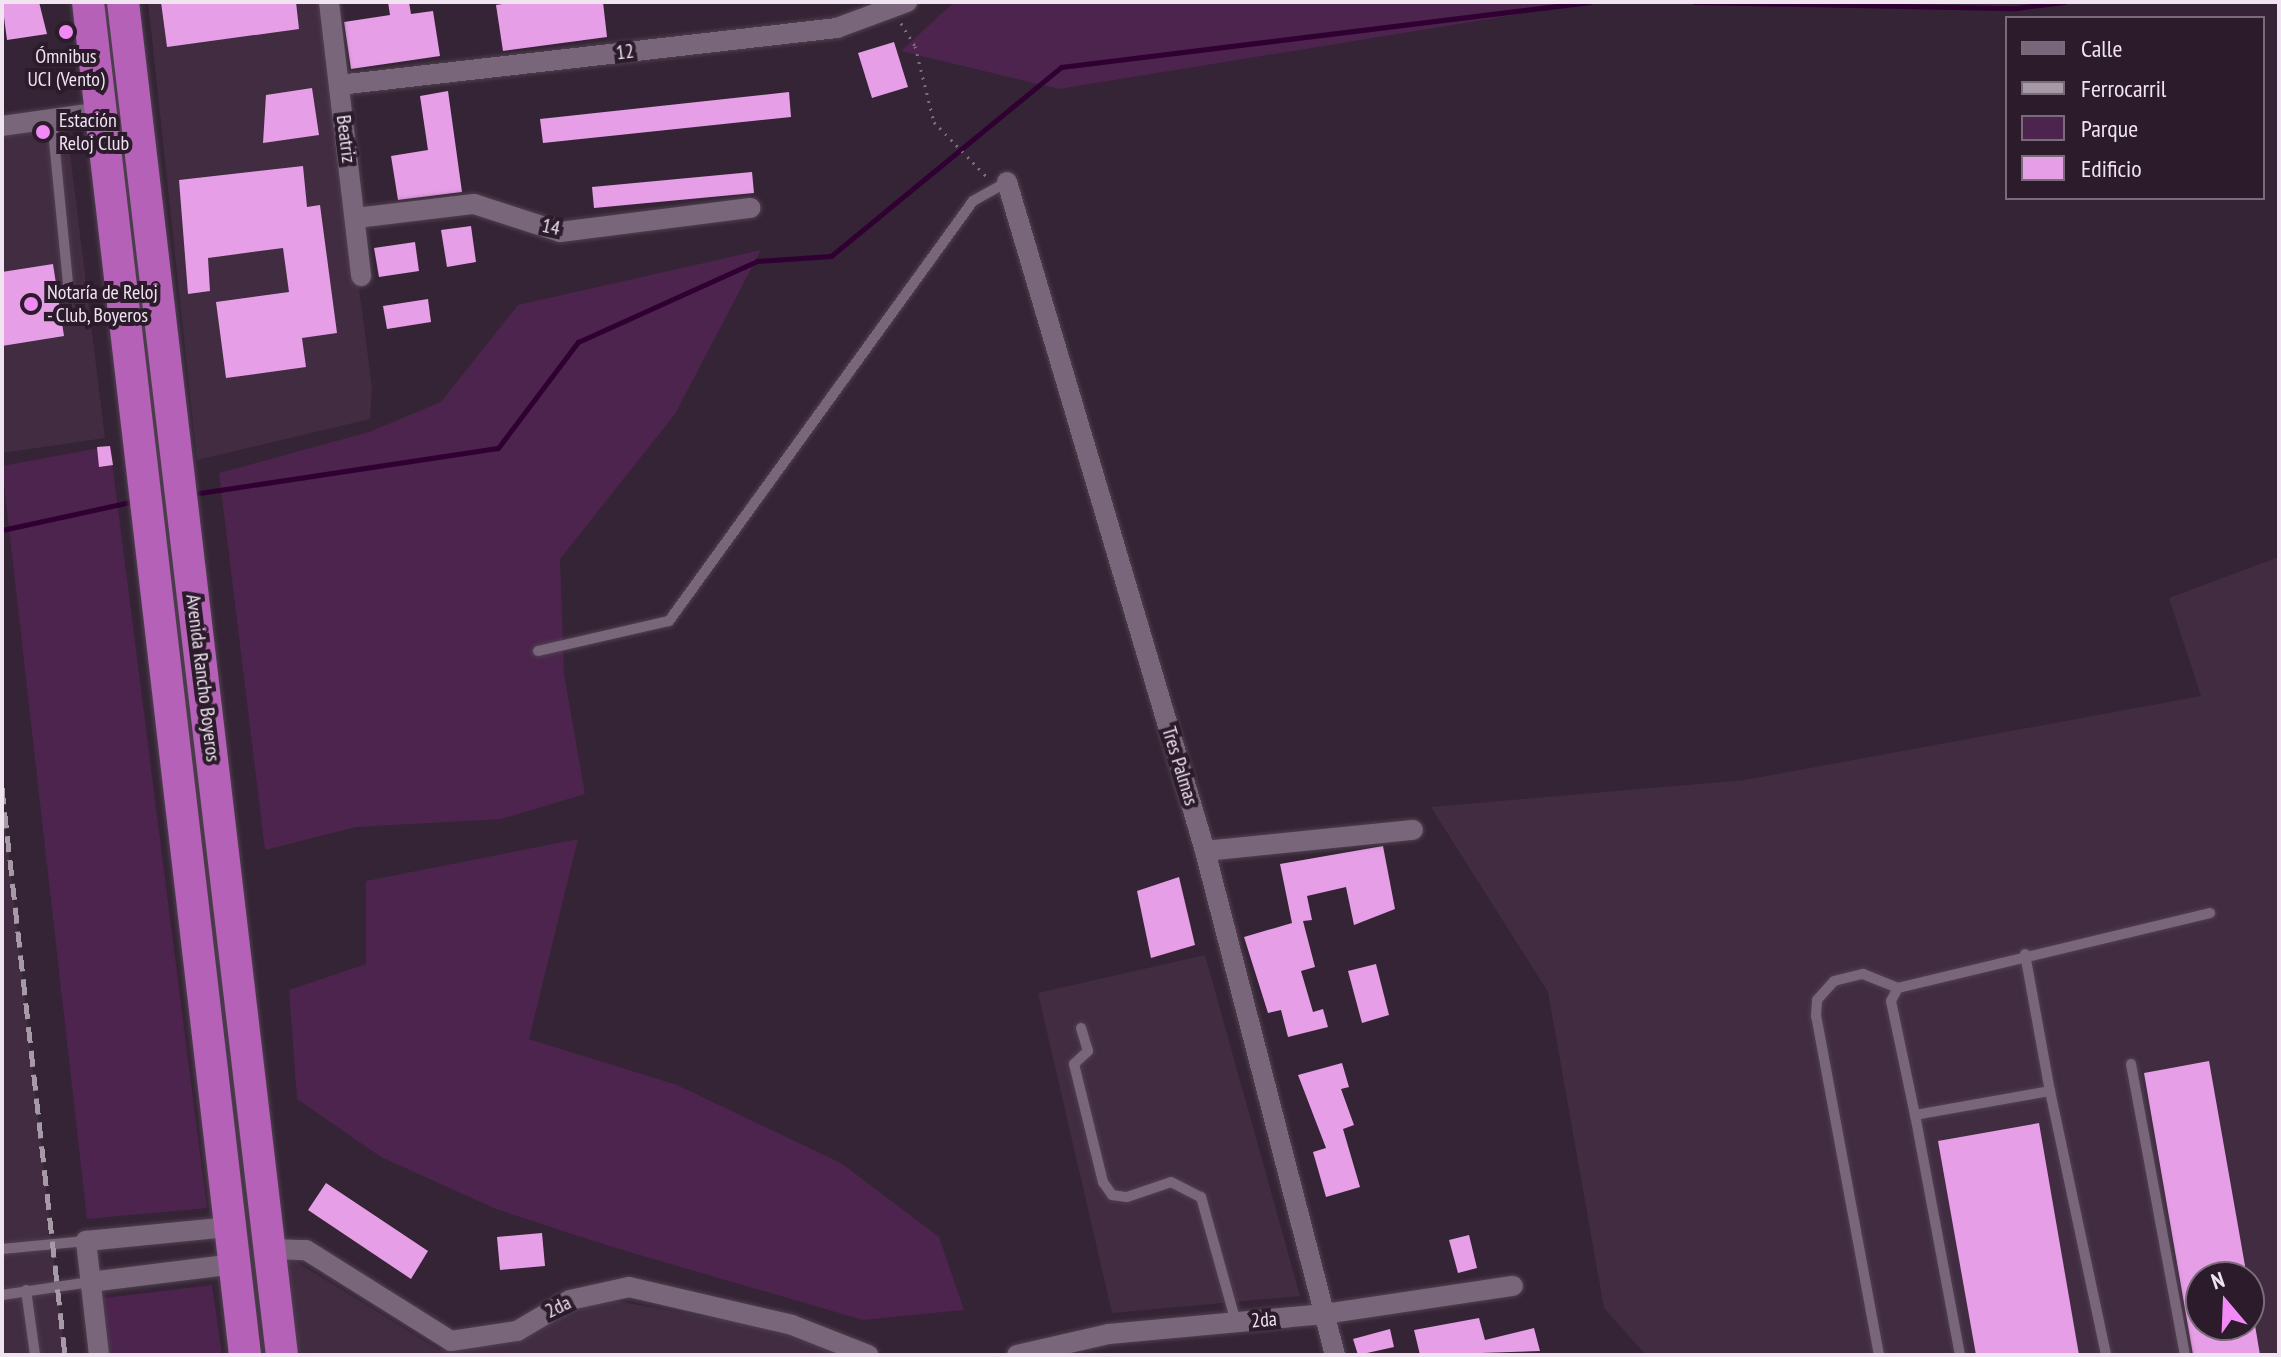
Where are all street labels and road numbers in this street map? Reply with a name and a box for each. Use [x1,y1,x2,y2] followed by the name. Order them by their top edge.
[615,39,635,65] street label: 12
[331,114,361,164] street label: Beatriz
[540,213,562,241] street label: 14
[181,593,225,763] street label: Avenida Rancho Boyeros
[1157,724,1203,808] street label: Tres Palmas
[541,1291,575,1323] street label: 2da
[1250,1307,1278,1333] street label: 2da

